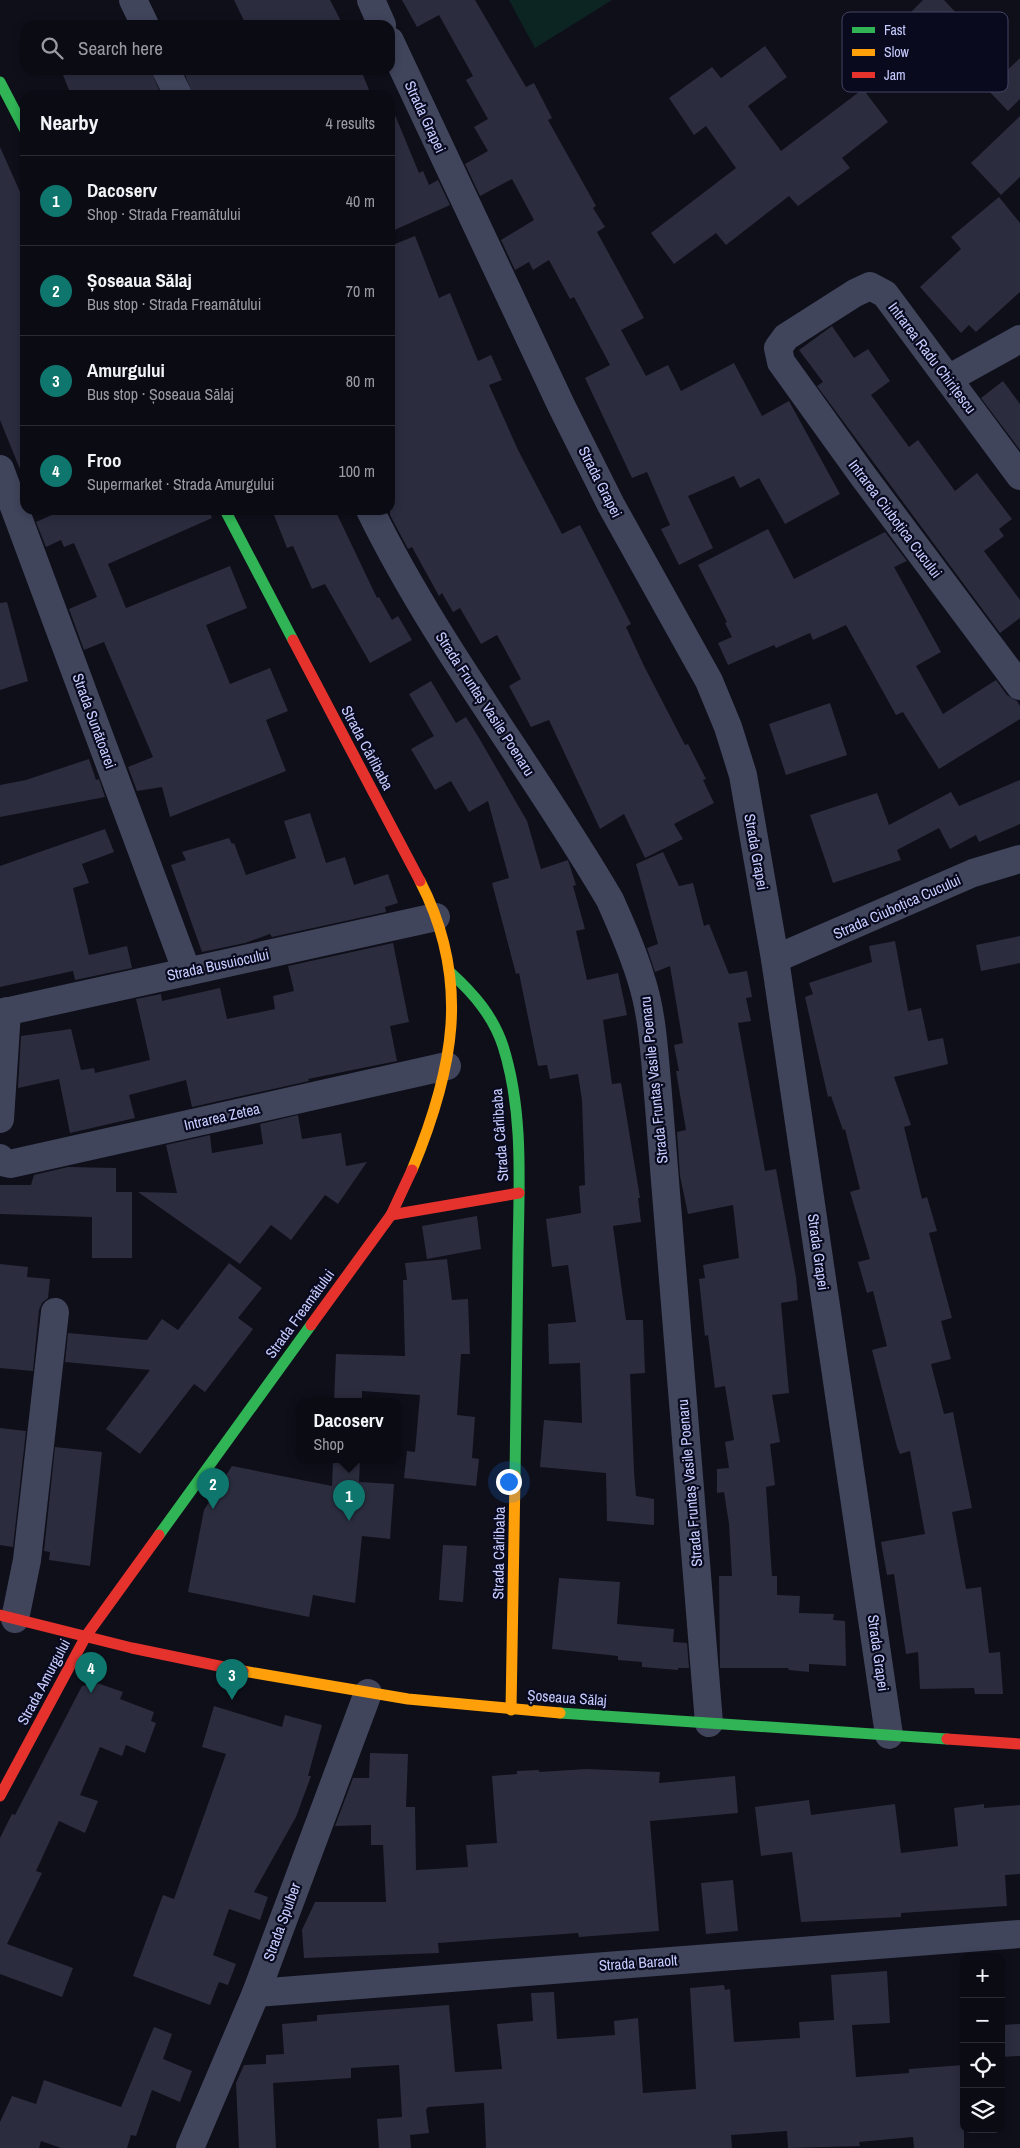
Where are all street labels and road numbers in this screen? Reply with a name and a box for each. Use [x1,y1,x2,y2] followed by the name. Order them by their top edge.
[400,77,451,156] street label: Strada Grapei
[883,298,981,418] street label: Intrarea Radu Chirițescu
[574,443,627,521] street label: Strada Grapei
[844,455,947,582] street label: Intrarea Ciuboțica Cucului
[431,628,540,780] street label: Strada Fruntaș Vasile Poenaru
[68,670,121,771] street label: Strada Sunătoarei
[336,702,399,794] street label: Strada Cârlibaba
[739,812,774,892] street label: Strada Grapei
[830,869,964,944] street label: Strada Ciuboțica Cucului
[165,943,271,986] street label: Strada Busuiocului
[634,995,673,1165] street label: Strada Fruntaș Vasile Poenaru
[486,1088,513,1182] street label: Strada Cârlibaba
[182,1098,262,1135] street label: Intrarea Zetea
[803,1212,834,1292] street label: Strada Grapei
[260,1265,339,1362] street label: Strada Freamătului
[672,1398,707,1568] street label: Strada Fruntaș Vasile Poenaru
[487,1506,510,1600] street label: Strada Cârlibaba
[863,1613,894,1693] street label: Strada Grapei
[12,1635,75,1729] street label: Strada Amurgului
[527,1684,607,1711] street label: Șoseaua Sălaj
[258,1880,305,1964] street label: Strada Spulber
[598,1949,678,1976] street label: Strada Baraolt

